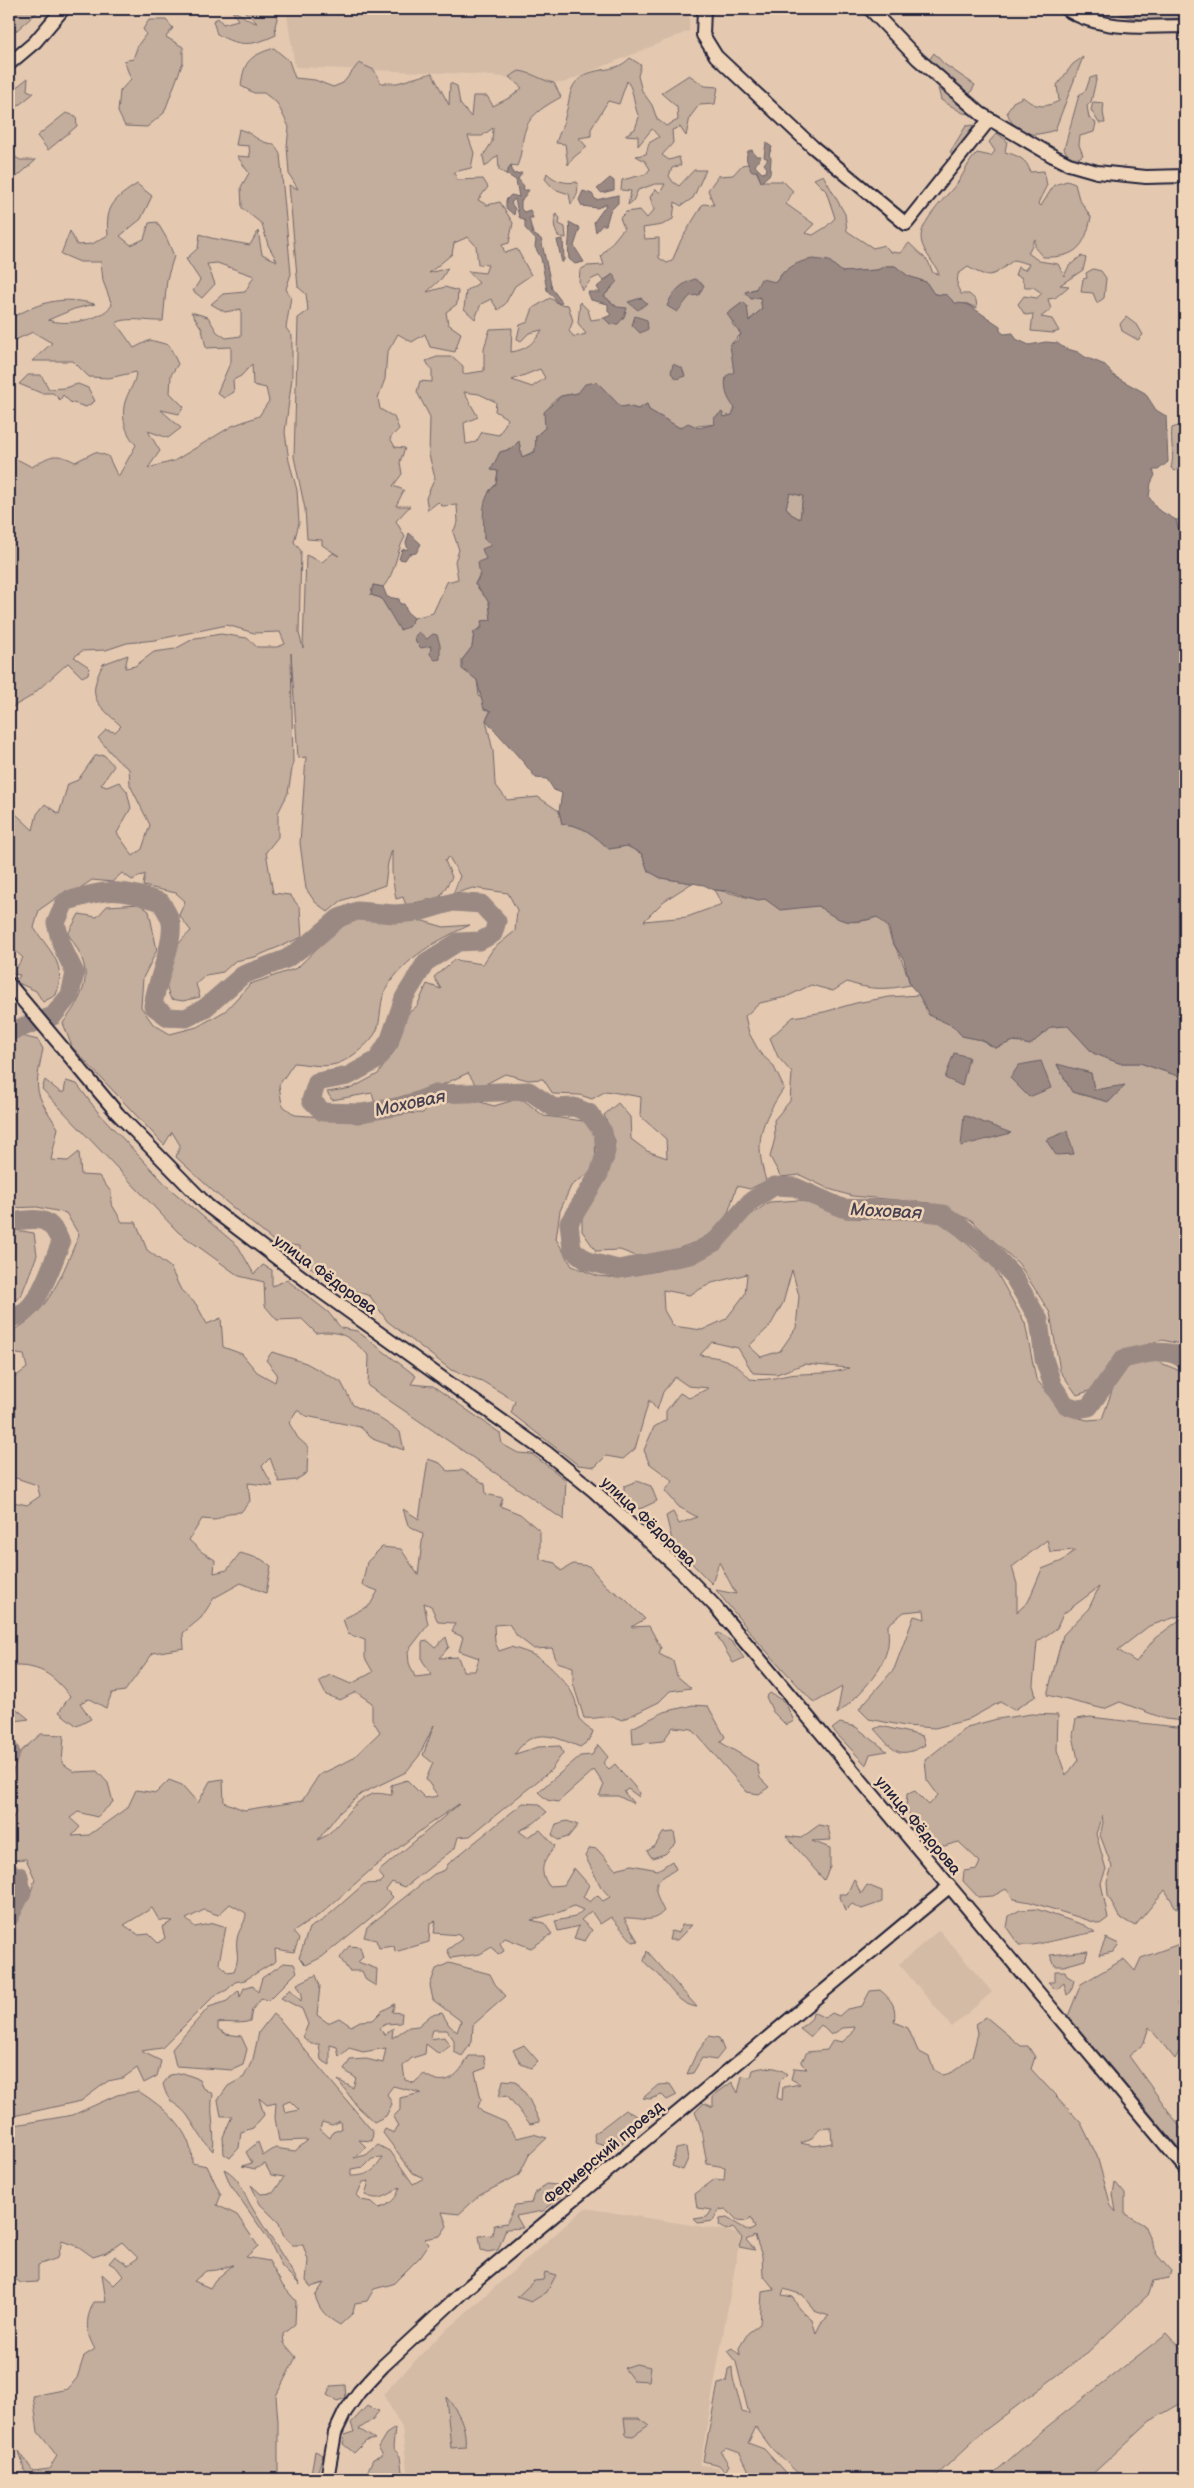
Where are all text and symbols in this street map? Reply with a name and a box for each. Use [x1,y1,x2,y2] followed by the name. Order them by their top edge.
[373,1086,448,1121] water label: Моховая
[849,1199,923,1224] water label: Моховая
[270,1231,381,1319] street label: улица Фёдорова
[596,1473,700,1571] street label: улица Фёдорова
[871,1773,965,1880] street label: улица Фёдорова
[540,2097,668,2209] street label: Фермерский проезд

